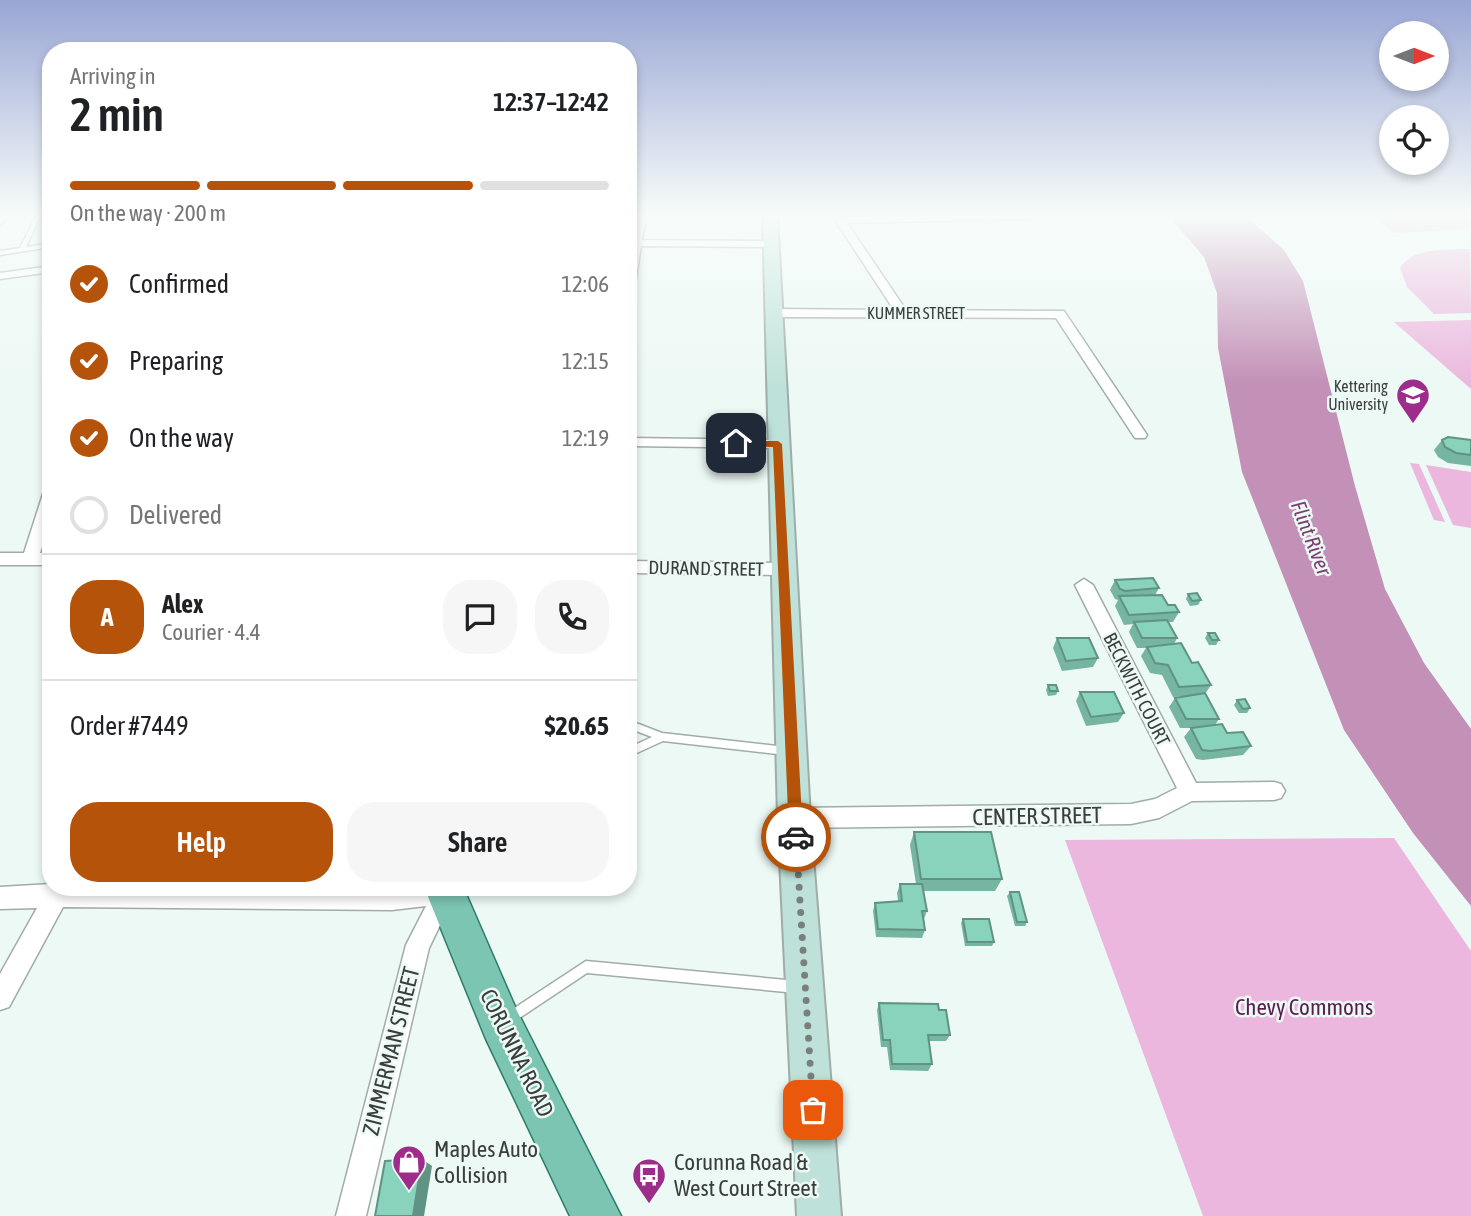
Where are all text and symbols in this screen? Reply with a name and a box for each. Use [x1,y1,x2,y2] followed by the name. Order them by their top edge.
[1379,21,1449,91] north arrow
[1379,21,1449,175] map controls
[70,63,156,89] text: Arriving in
[493,87,609,117] text: 12:37–12:42
[70,88,164,141] text: 2 min
[1379,105,1449,175] button: locate
[70,200,226,226] text: On the way · 200 m
[70,265,108,303] icon: check
[129,269,229,299] text: Confirmed
[561,271,609,297] text: 12:06
[867,304,965,322] street label: KUMMER STREET
[70,342,108,380] icon: check
[129,346,223,376] text: Preparing
[562,348,609,374] text: 12:15
[1394,376,1432,425] school or university icon: Kettering University
[1328,377,1388,414] place label: Kettering University
[706,413,766,473] pin
[70,419,108,457] icon: check
[129,423,234,453] text: On the way
[717,424,755,462] icon: home
[562,425,609,451] text: 12:19
[1287,497,1337,579] water label: Flint River
[129,500,222,530] text: Delivered
[648,556,765,580] street label: DURAND STREET
[443,580,517,654] button: chat
[535,580,609,654] button: phone
[162,589,203,619] text: Alex
[101,602,113,632] text: A
[162,619,261,645] text: Courier · 4.4
[1099,629,1175,750] street label: BECKWITH COURT
[70,711,189,741] text: Order #7449
[545,711,609,741] text: $20.65
[70,802,333,882] button: Help
[347,802,609,882] button: Share
[761,802,831,872] courier
[972,802,1102,830] street label: CENTER STREET
[777,818,815,856] icon: car
[357,964,425,1138] street label: ZIMMERMAN STREET
[475,985,559,1121] street label: CORUNNA ROAD
[1235,994,1373,1020] park label: Chevy Commons
[783,1080,843,1140] pin
[794,1091,832,1129] icon: bag
[434,1136,538,1188] place label: Maples Auto Collision
[390,1143,428,1192] shop icon: Maples Auto Collision
[674,1149,817,1201] place label: Corunna Road & West Court Street
[630,1156,668,1205] bus stop icon: Corunna Road & West Court Street

